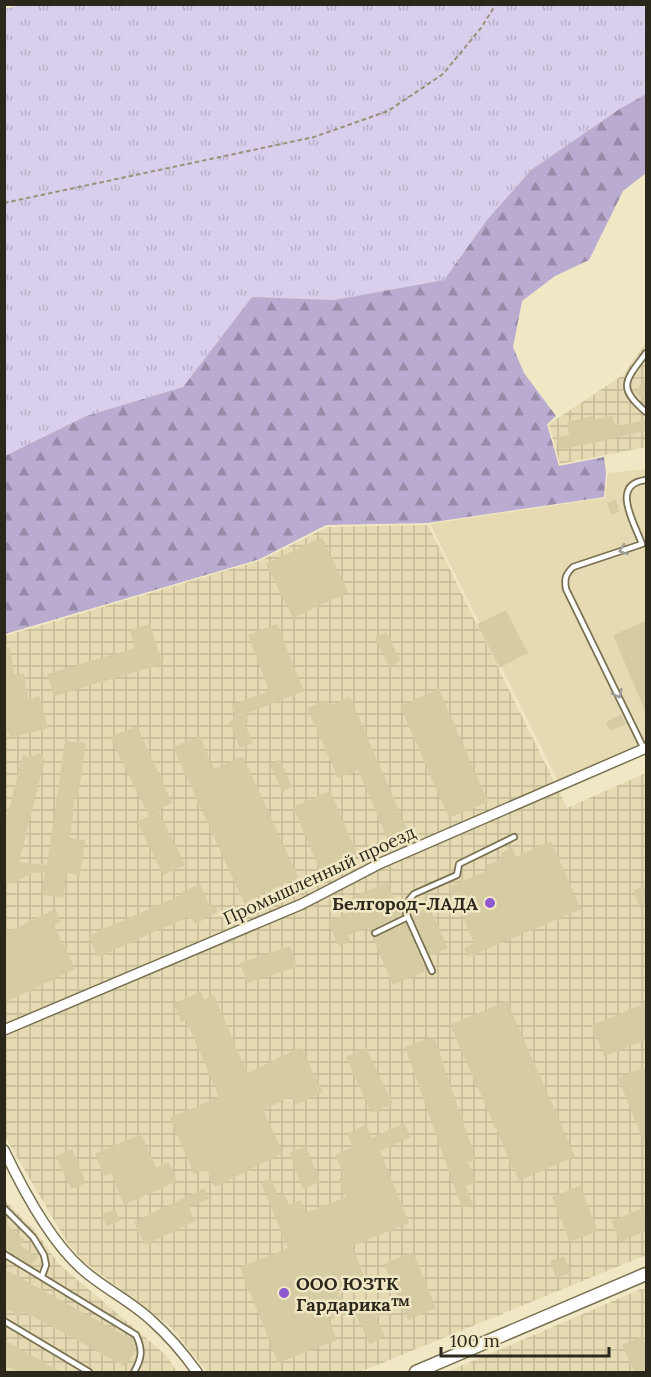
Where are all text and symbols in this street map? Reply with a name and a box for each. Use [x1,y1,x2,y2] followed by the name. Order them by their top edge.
[618,543,629,556] one-way arrow
[611,688,622,699] one-way arrow
[219,820,419,930] street label: Промышленный проезд
[332,892,478,915] place label: Белгород-ЛАДА
[483,896,497,910] marker: Белгород-ЛАДА
[296,1272,410,1316] place label: ООО ЮЗТК Гардарика™
[277,1286,291,1300] marker: ООО ЮЗТК Гардарика™
[441,1320,609,1358] scale bar
[450,1329,500,1352] text: 100 m

